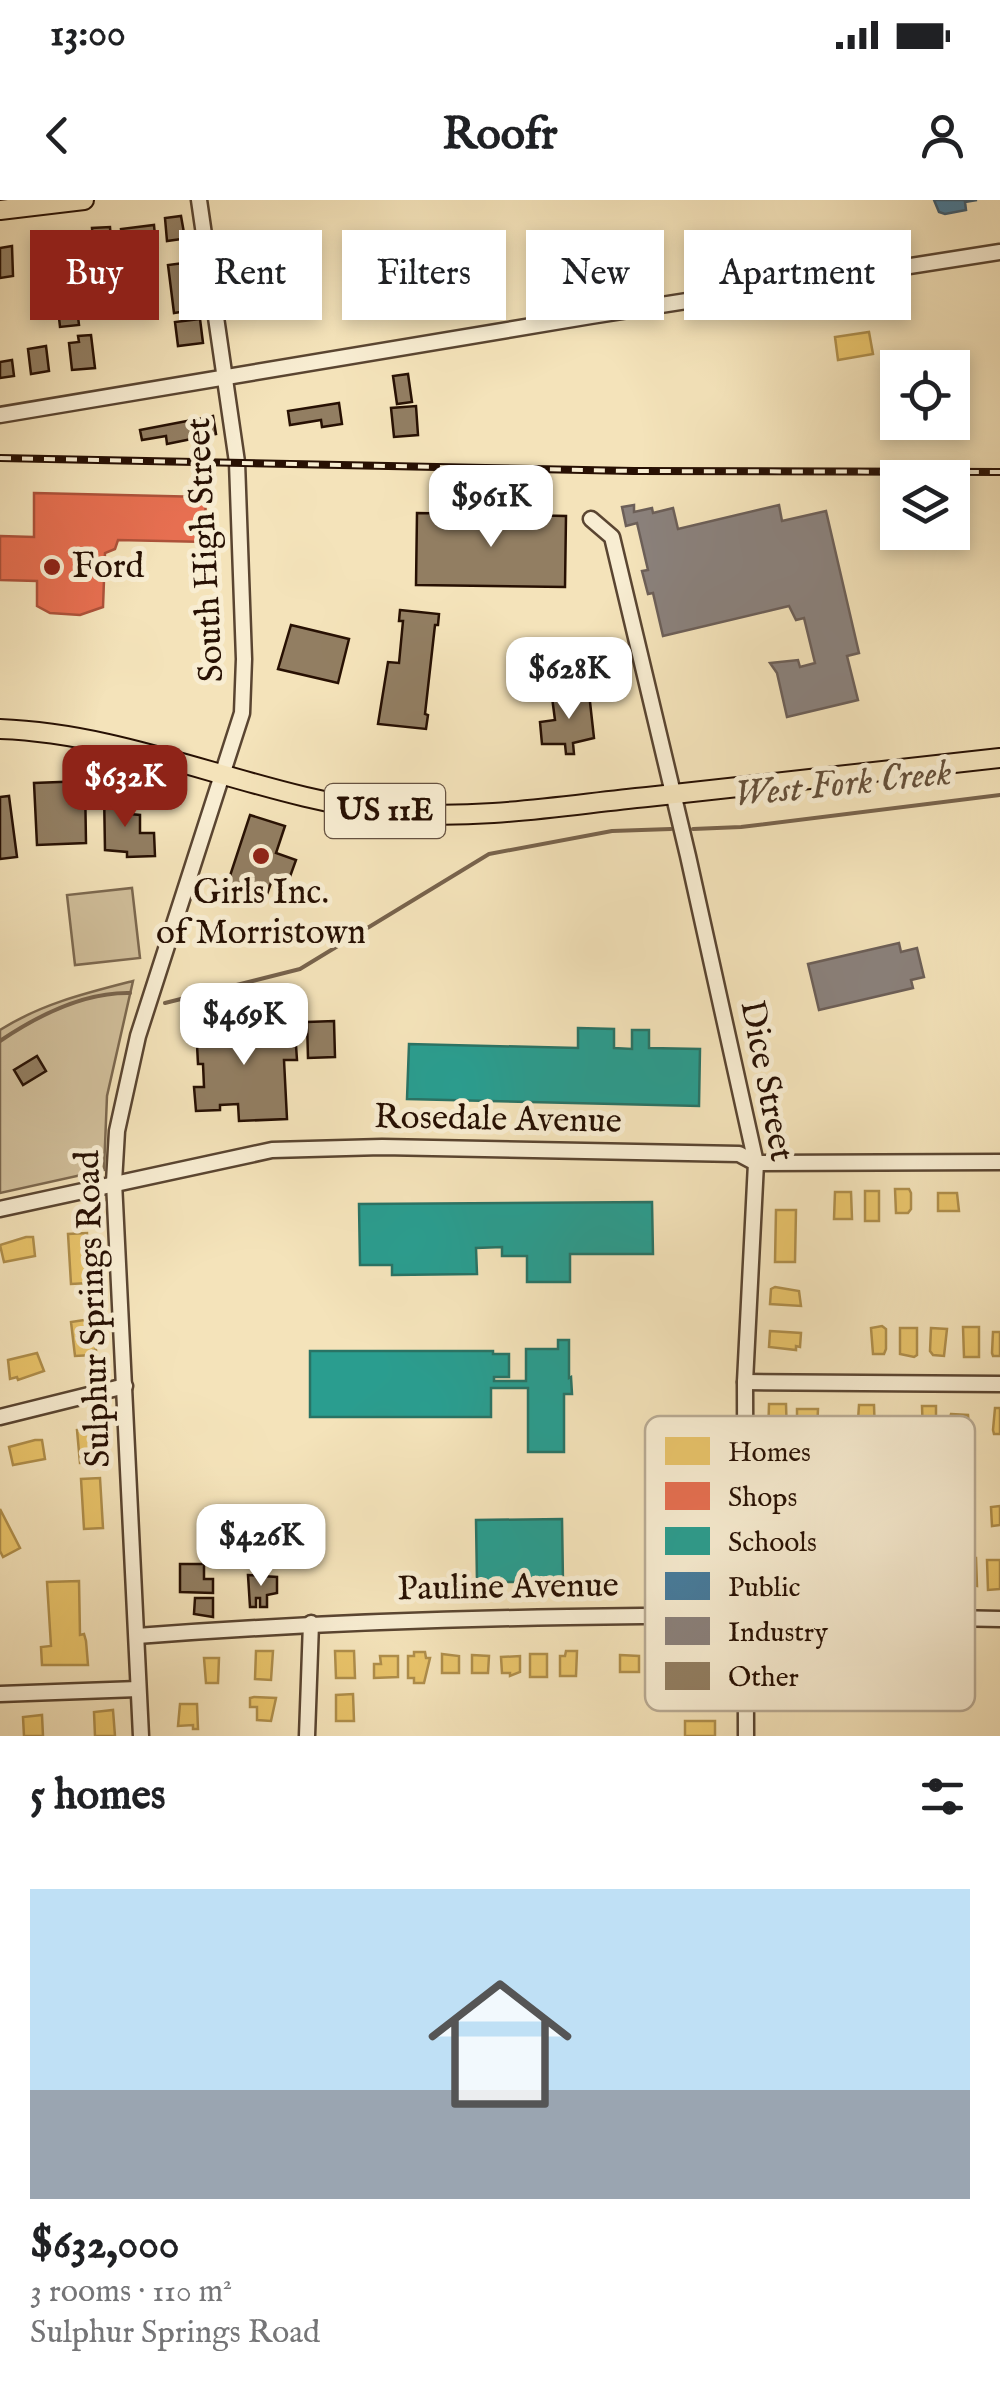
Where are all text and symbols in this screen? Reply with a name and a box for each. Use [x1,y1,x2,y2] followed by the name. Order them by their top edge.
[50,11,126,59] text: 13:00
[442,107,558,164] text: Roofr
[30,108,85,163] icon: back
[915,108,970,163] icon: person
[30,230,159,320] chip: Buy
[179,230,322,320] chip: Rent
[342,230,506,320] chip: Filters
[526,230,664,320] chip: New
[684,230,911,320] chip: Apartment
[880,350,970,550] map controls
[880,350,970,440] button: locate
[177,417,235,683] street label: South High Street
[880,460,970,550] button: layers
[421,465,561,550] pin: $961K
[451,477,531,518] text: $961K
[72,545,145,590] place label: Ford
[41,556,63,578] marker: Ford
[499,637,639,722] pin: $628K
[528,649,610,690] text: $628K
[55,745,195,830] pin: $632K
[732,750,954,820] water label: West Fork Creek
[84,757,166,798] text: $632K
[325,784,445,838] road number: US 11E
[250,845,272,867] marker: Girls Inc. of Morristown
[156,871,366,956] place label: Girls Inc. of Morristown
[174,983,314,1068] pin: $469K
[202,995,286,1036] text: $469K
[728,997,804,1165] street label: Dice Street
[374,1095,622,1145] street label: Rosedale Avenue
[66,1149,122,1468] street label: Sulphur Springs Road
[645,1416,975,1711] legend
[728,1436,811,1471] text: Homes
[728,1481,797,1516] text: Shops
[191,1504,331,1589] pin: $426K
[218,1516,304,1557] text: $426K
[728,1526,817,1561] text: Schools
[397,1564,619,1612] street label: Pauline Avenue
[728,1571,801,1606] text: Public
[728,1616,828,1651] text: Industry
[728,1661,799,1696] text: Other
[915,1769,970,1824] icon: filters
[30,1770,166,1823] text: 5 homes
[410,1954,590,2134] icon: home
[30,2219,179,2272] text: $632,000
[30,2272,232,2313] text: 3 rooms · 110 m²
[30,2313,320,2354] text: Sulphur Springs Road

